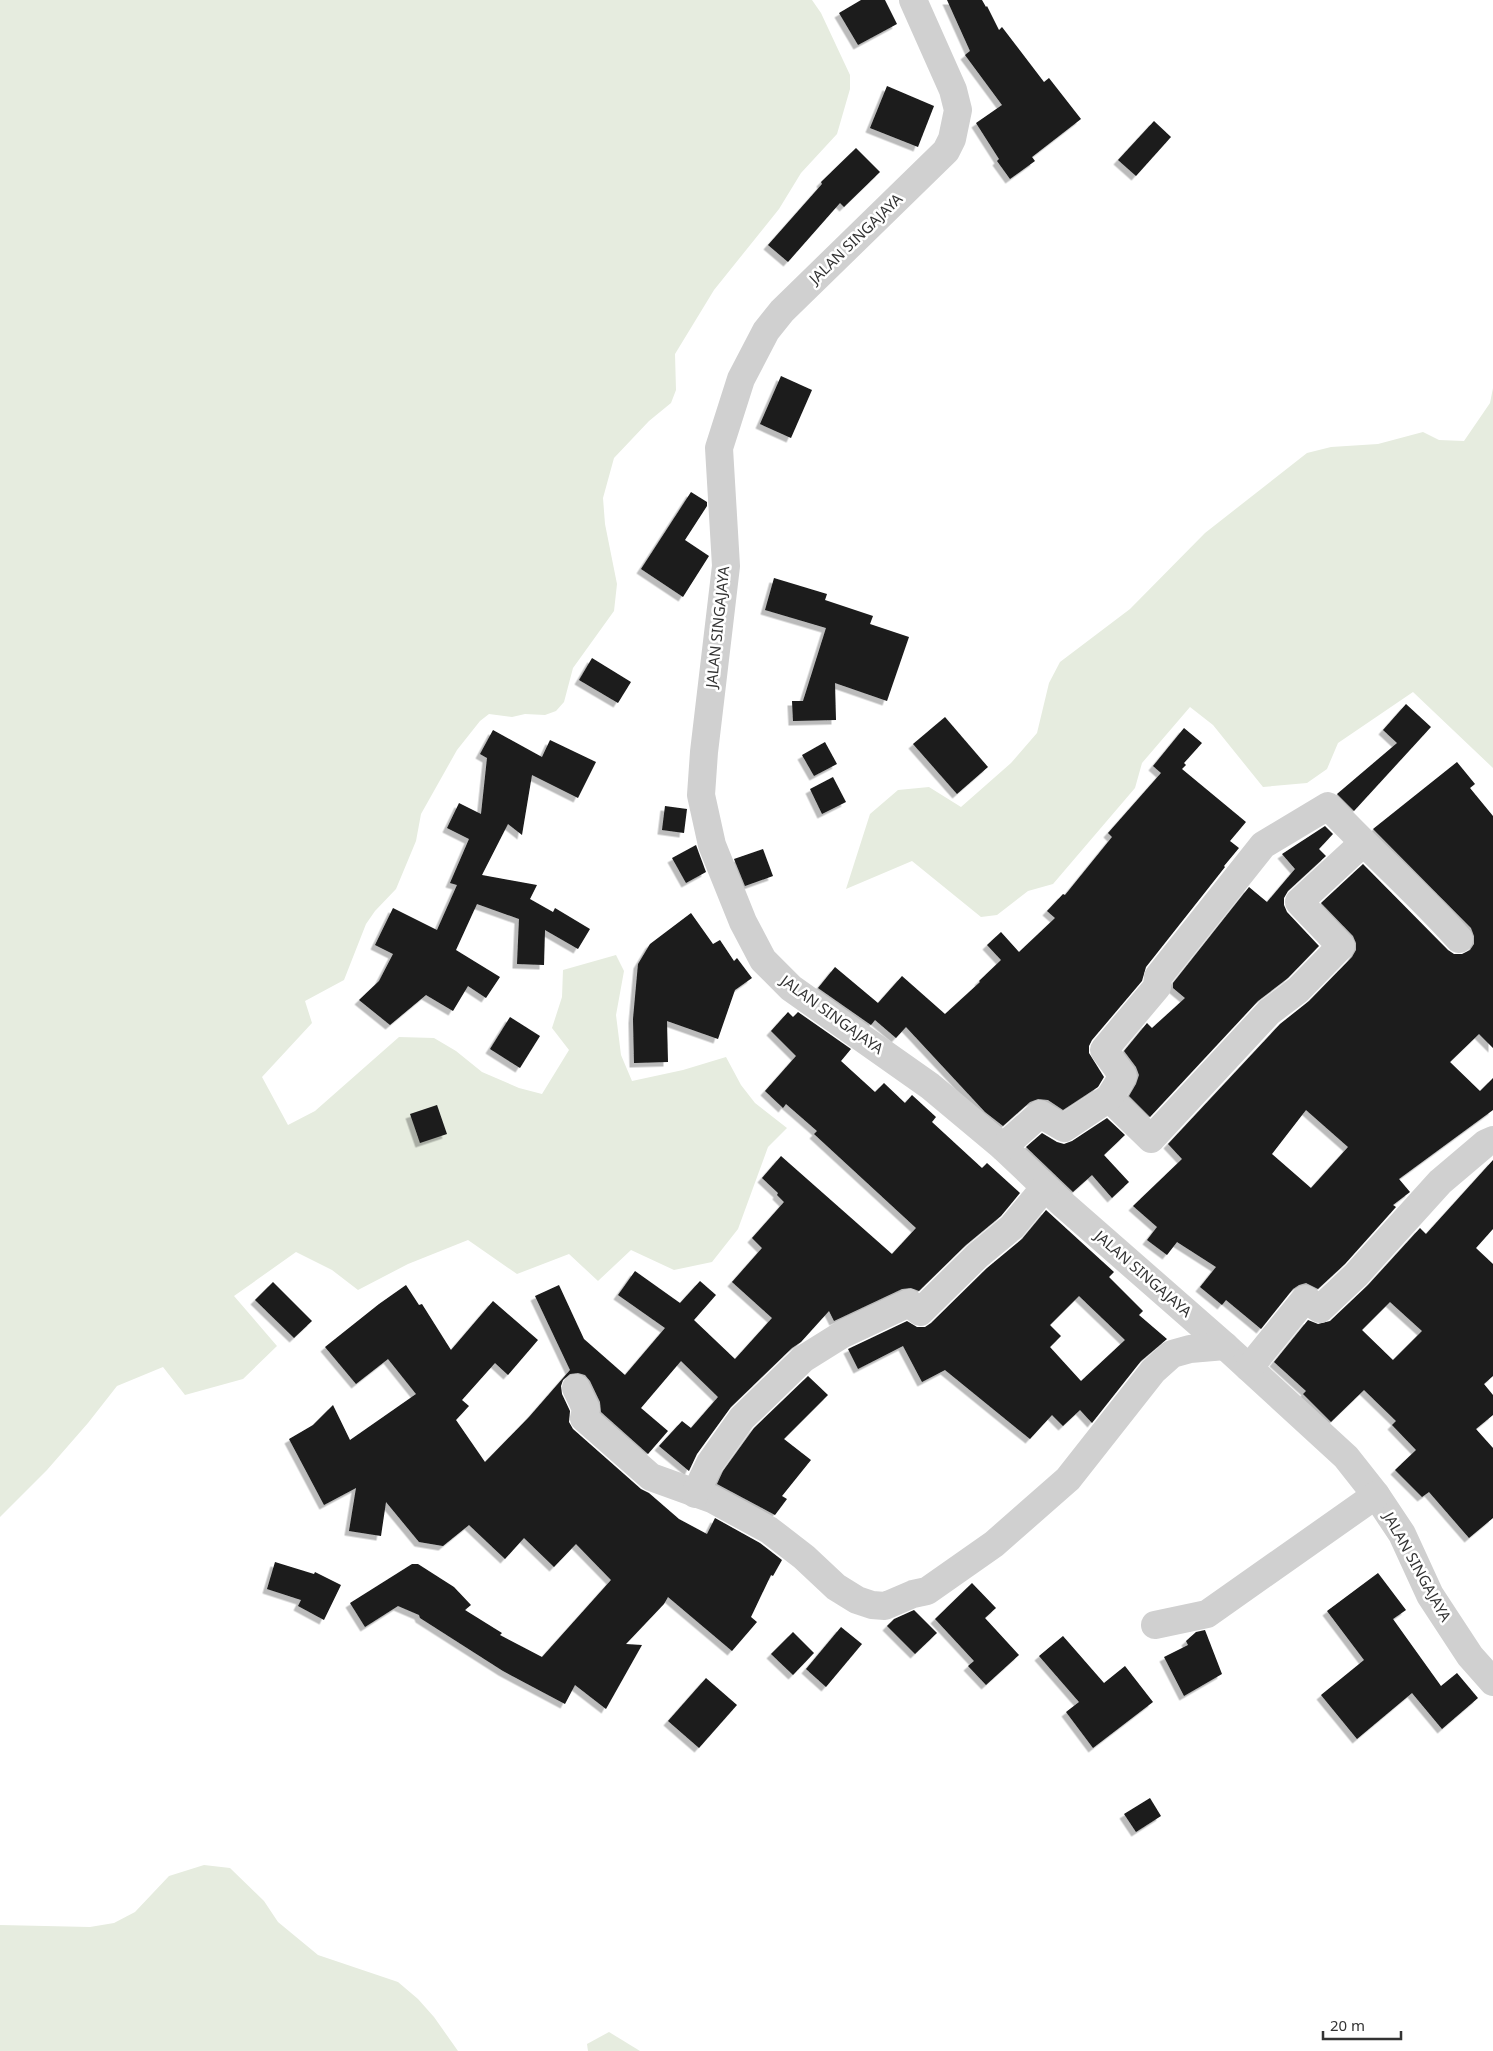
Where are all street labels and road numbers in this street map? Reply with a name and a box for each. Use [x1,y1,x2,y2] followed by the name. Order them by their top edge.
[803,188,907,289] street label: JALAN SINGAJAYA
[700,565,733,691] street label: JALAN SINGAJAYA
[776,969,888,1058] street label: JALAN SINGAJAYA
[1089,1224,1197,1321] street label: JALAN SINGAJAYA
[1378,1506,1456,1625] street label: JALAN SINGAJAYA

